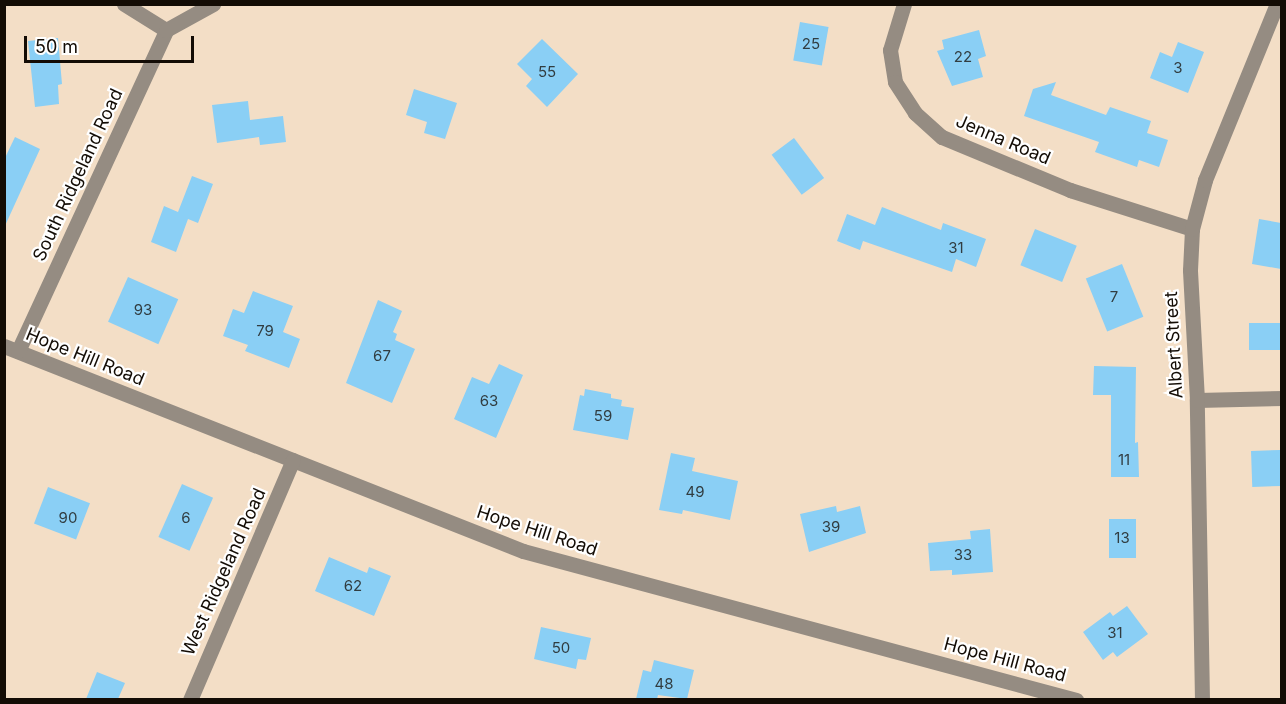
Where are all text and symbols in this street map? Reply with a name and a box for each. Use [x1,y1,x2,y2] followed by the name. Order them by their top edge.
[27,24,196,62] scale bar
[802,35,820,53] house number: 25
[35,36,78,57] text: 50 m
[954,48,972,66] house number: 22
[1173,59,1183,77] house number: 3
[538,63,556,81] house number: 55
[29,85,127,265] street label: South Ridgeland Road
[952,110,1054,170] street label: Jenna Road
[948,239,964,257] house number: 31
[1110,288,1118,306] house number: 7
[1160,291,1188,399] street label: Albert Street
[134,301,152,319] house number: 93
[256,322,274,340] house number: 79
[23,323,147,391] street label: Hope Hill Road
[373,347,391,365] house number: 67
[480,392,498,410] house number: 63
[594,407,612,425] house number: 59
[1118,451,1130,469] house number: 11
[686,483,704,501] house number: 49
[177,485,271,659] street label: West Ridgeland Road
[474,501,600,561] street label: Hope Hill Road
[59,509,77,527] house number: 90
[181,509,191,527] house number: 6
[822,518,840,536] house number: 39
[1114,529,1130,547] house number: 13
[954,546,972,564] house number: 33
[344,577,362,595] house number: 62
[1107,624,1123,642] house number: 31
[942,633,1068,687] street label: Hope Hill Road
[552,639,570,657] house number: 50
[655,675,673,693] house number: 48

